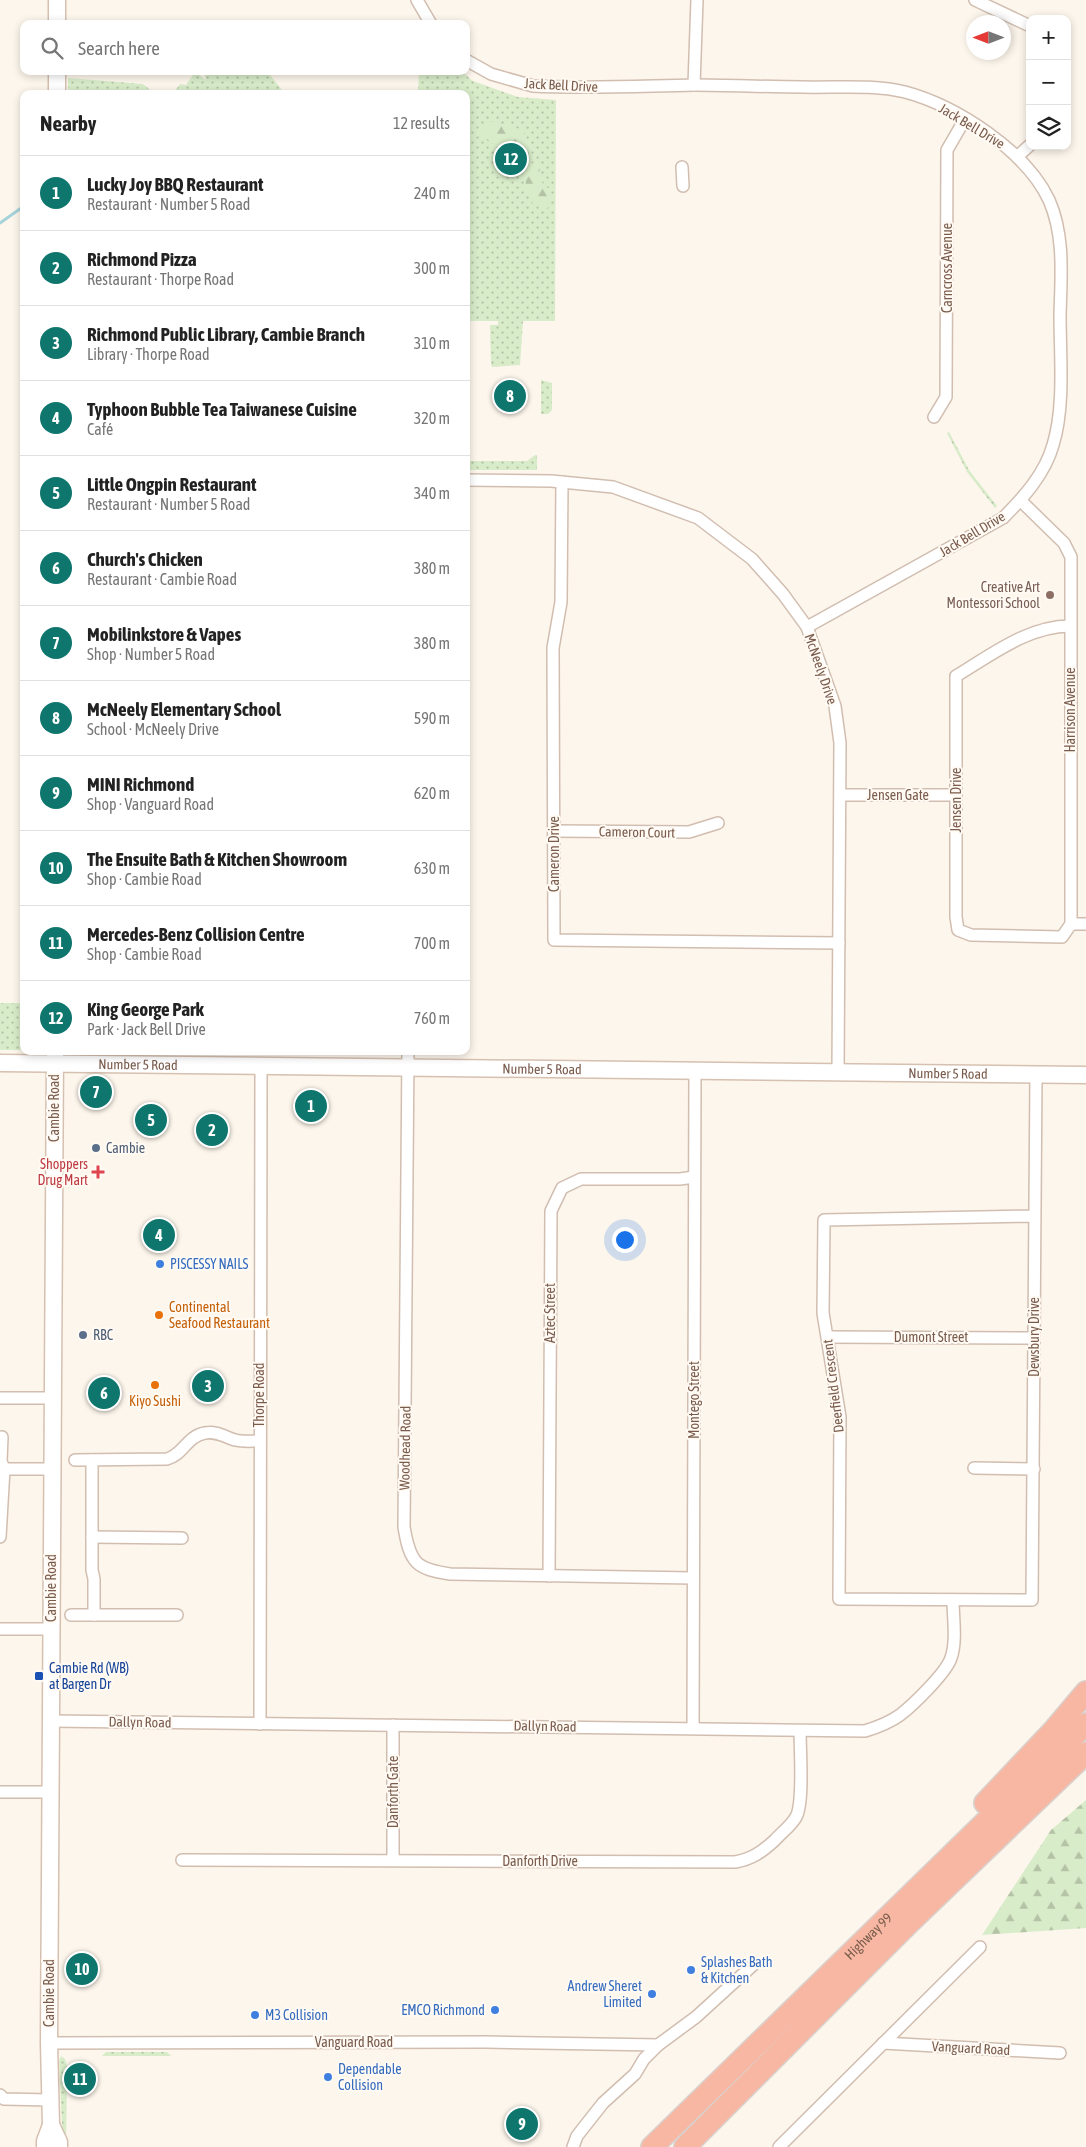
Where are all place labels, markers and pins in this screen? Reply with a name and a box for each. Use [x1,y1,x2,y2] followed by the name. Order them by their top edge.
[495,140,527,178] pin: 12
[494,377,526,415] pin: 8
[947,579,1040,611] place label: Creative Art Montessori School
[1044,589,1056,601] marker: Creative Art Montessori School
[80,1073,112,1111] pin: 7
[295,1087,327,1125] pin: 1
[135,1101,167,1139] pin: 5
[196,1111,228,1149] pin: 2
[106,1140,145,1156] place label: Cambie
[90,1142,102,1154] marker: Cambie
[37,1156,88,1188] place label: Shoppers Drug Mart
[92,1166,104,1178] marker: Shoppers Drug Mart
[143,1216,175,1254] pin: 4
[170,1256,249,1272] place label: PISCESSY NAILS
[154,1258,166,1270] marker: PISCESSY NAILS
[169,1299,270,1331] place label: Continental Seafood Restaurant
[153,1309,165,1321] marker: Continental Seafood Restaurant
[93,1327,114,1343] place label: RBC
[77,1329,89,1341] marker: RBC
[192,1367,224,1405] pin: 3
[88,1374,120,1412] pin: 6
[149,1379,161,1391] marker: Kiyo Sushi
[129,1393,181,1409] place label: Kiyo Sushi
[49,1660,129,1692] place label: Cambie Rd (WB) at Bargen Dr
[33,1670,45,1682] marker: Cambie Rd (WB) at Bargen Dr
[66,1950,98,1988] pin: 10
[701,1954,773,1986] place label: Splashes Bath & Kitchen
[685,1964,697,1976] marker: Splashes Bath & Kitchen
[568,1978,642,2010] place label: Andrew Sheret Limited
[646,1988,658,2000] marker: Andrew Sheret Limited
[401,2002,485,2018] place label: EMCO Richmond
[489,2004,501,2016] marker: EMCO Richmond
[265,2007,328,2023] place label: M3 Collision
[249,2009,261,2021] marker: M3 Collision
[64,2060,96,2098] pin: 11
[338,2061,402,2093] place label: Dependable Collision
[322,2071,334,2083] marker: Dependable Collision
[506,2105,538,2143] pin: 9

